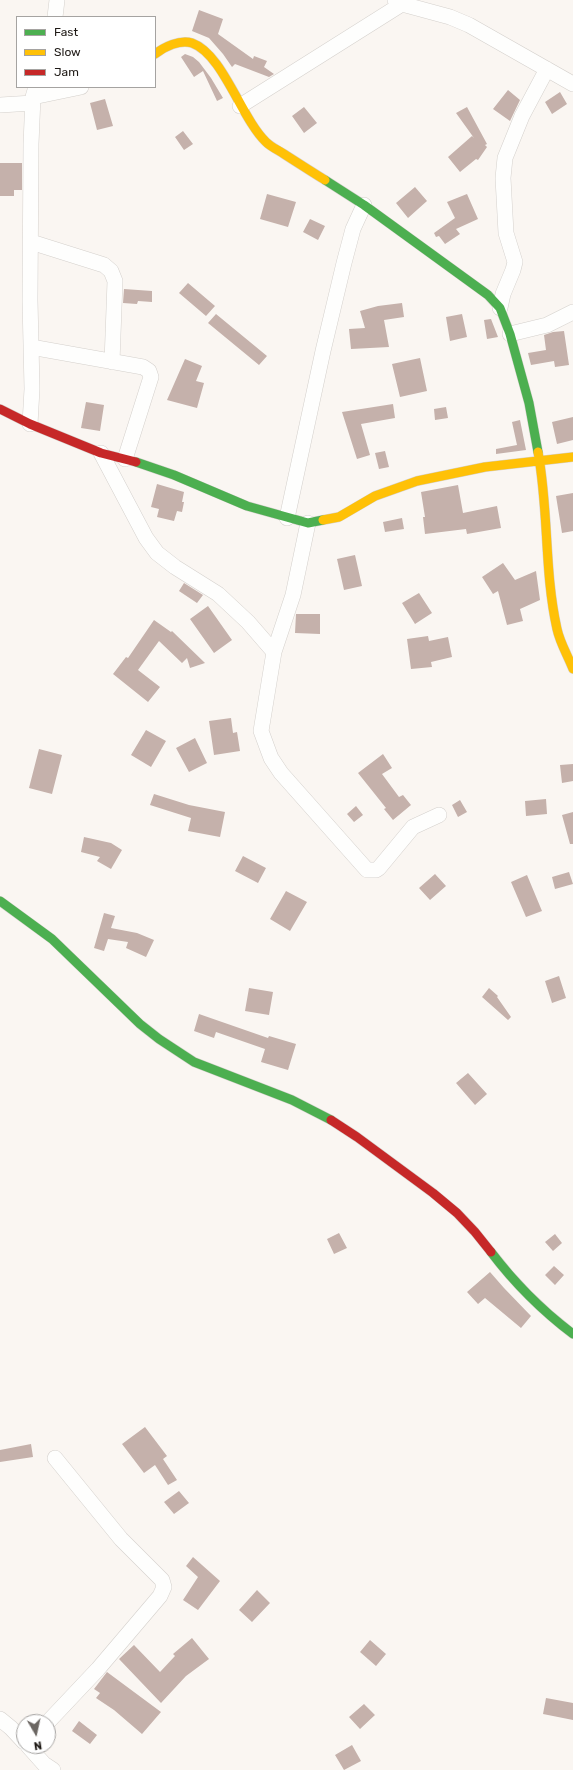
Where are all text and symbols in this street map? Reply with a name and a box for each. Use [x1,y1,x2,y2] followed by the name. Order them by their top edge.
[16,16,156,88] legend
[54,25,78,39] text: Fast
[54,45,81,59] text: Slow
[54,65,79,79] text: Jam
[16,1714,56,1754] north arrow
[33,1738,43,1752] text: N

